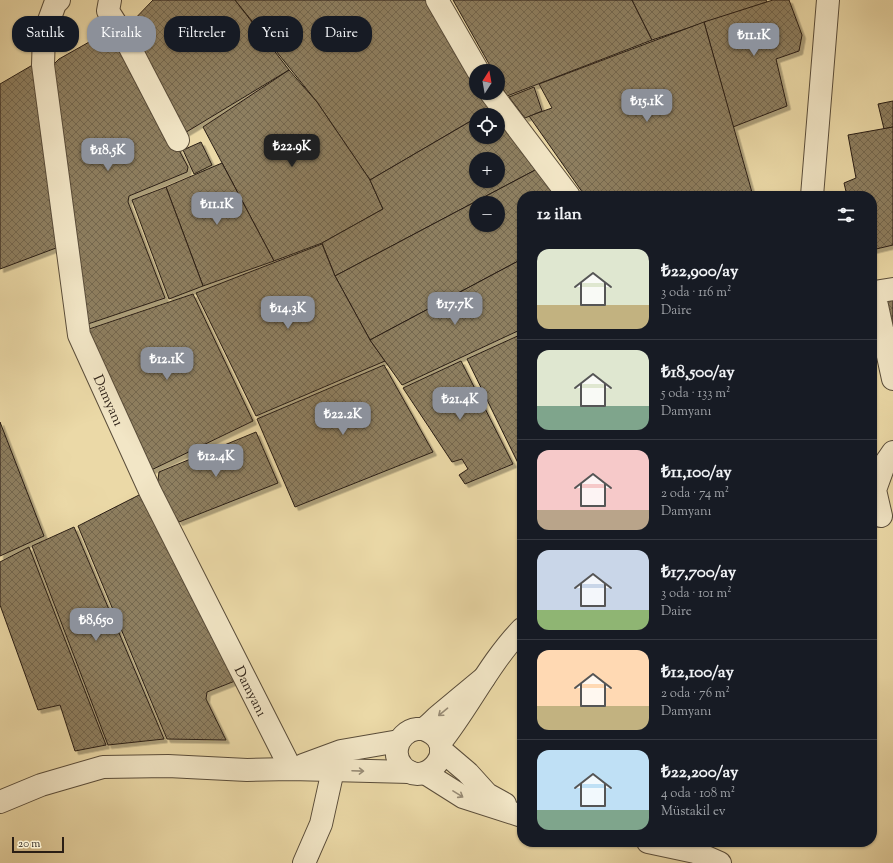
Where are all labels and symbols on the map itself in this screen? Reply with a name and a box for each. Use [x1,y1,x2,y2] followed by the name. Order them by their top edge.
[721,23,787,57] pin: ₺11.1K
[469,64,505,100] north arrow
[614,89,680,123] pin: ₺15.1K
[259,134,325,168] pin: ₺22.9K
[75,138,141,172] pin: ₺18.5K
[184,192,250,226] pin: ₺11.1K
[422,292,488,326] pin: ₺17.7K
[255,296,321,330] pin: ₺14.3K
[134,347,200,381] pin: ₺12.1K
[87,372,127,430] street label: Damyanı
[427,387,493,421] pin: ₺21.4K
[310,402,376,436] pin: ₺22.2K
[183,444,249,478] pin: ₺12.4K
[63,608,129,642] pin: ₺8,650
[228,663,270,721] street label: Damyanı
[438,708,448,717] one-way arrow
[351,768,364,775] one-way arrow
[452,790,464,798] one-way arrow
[12,835,64,854] scale bar

